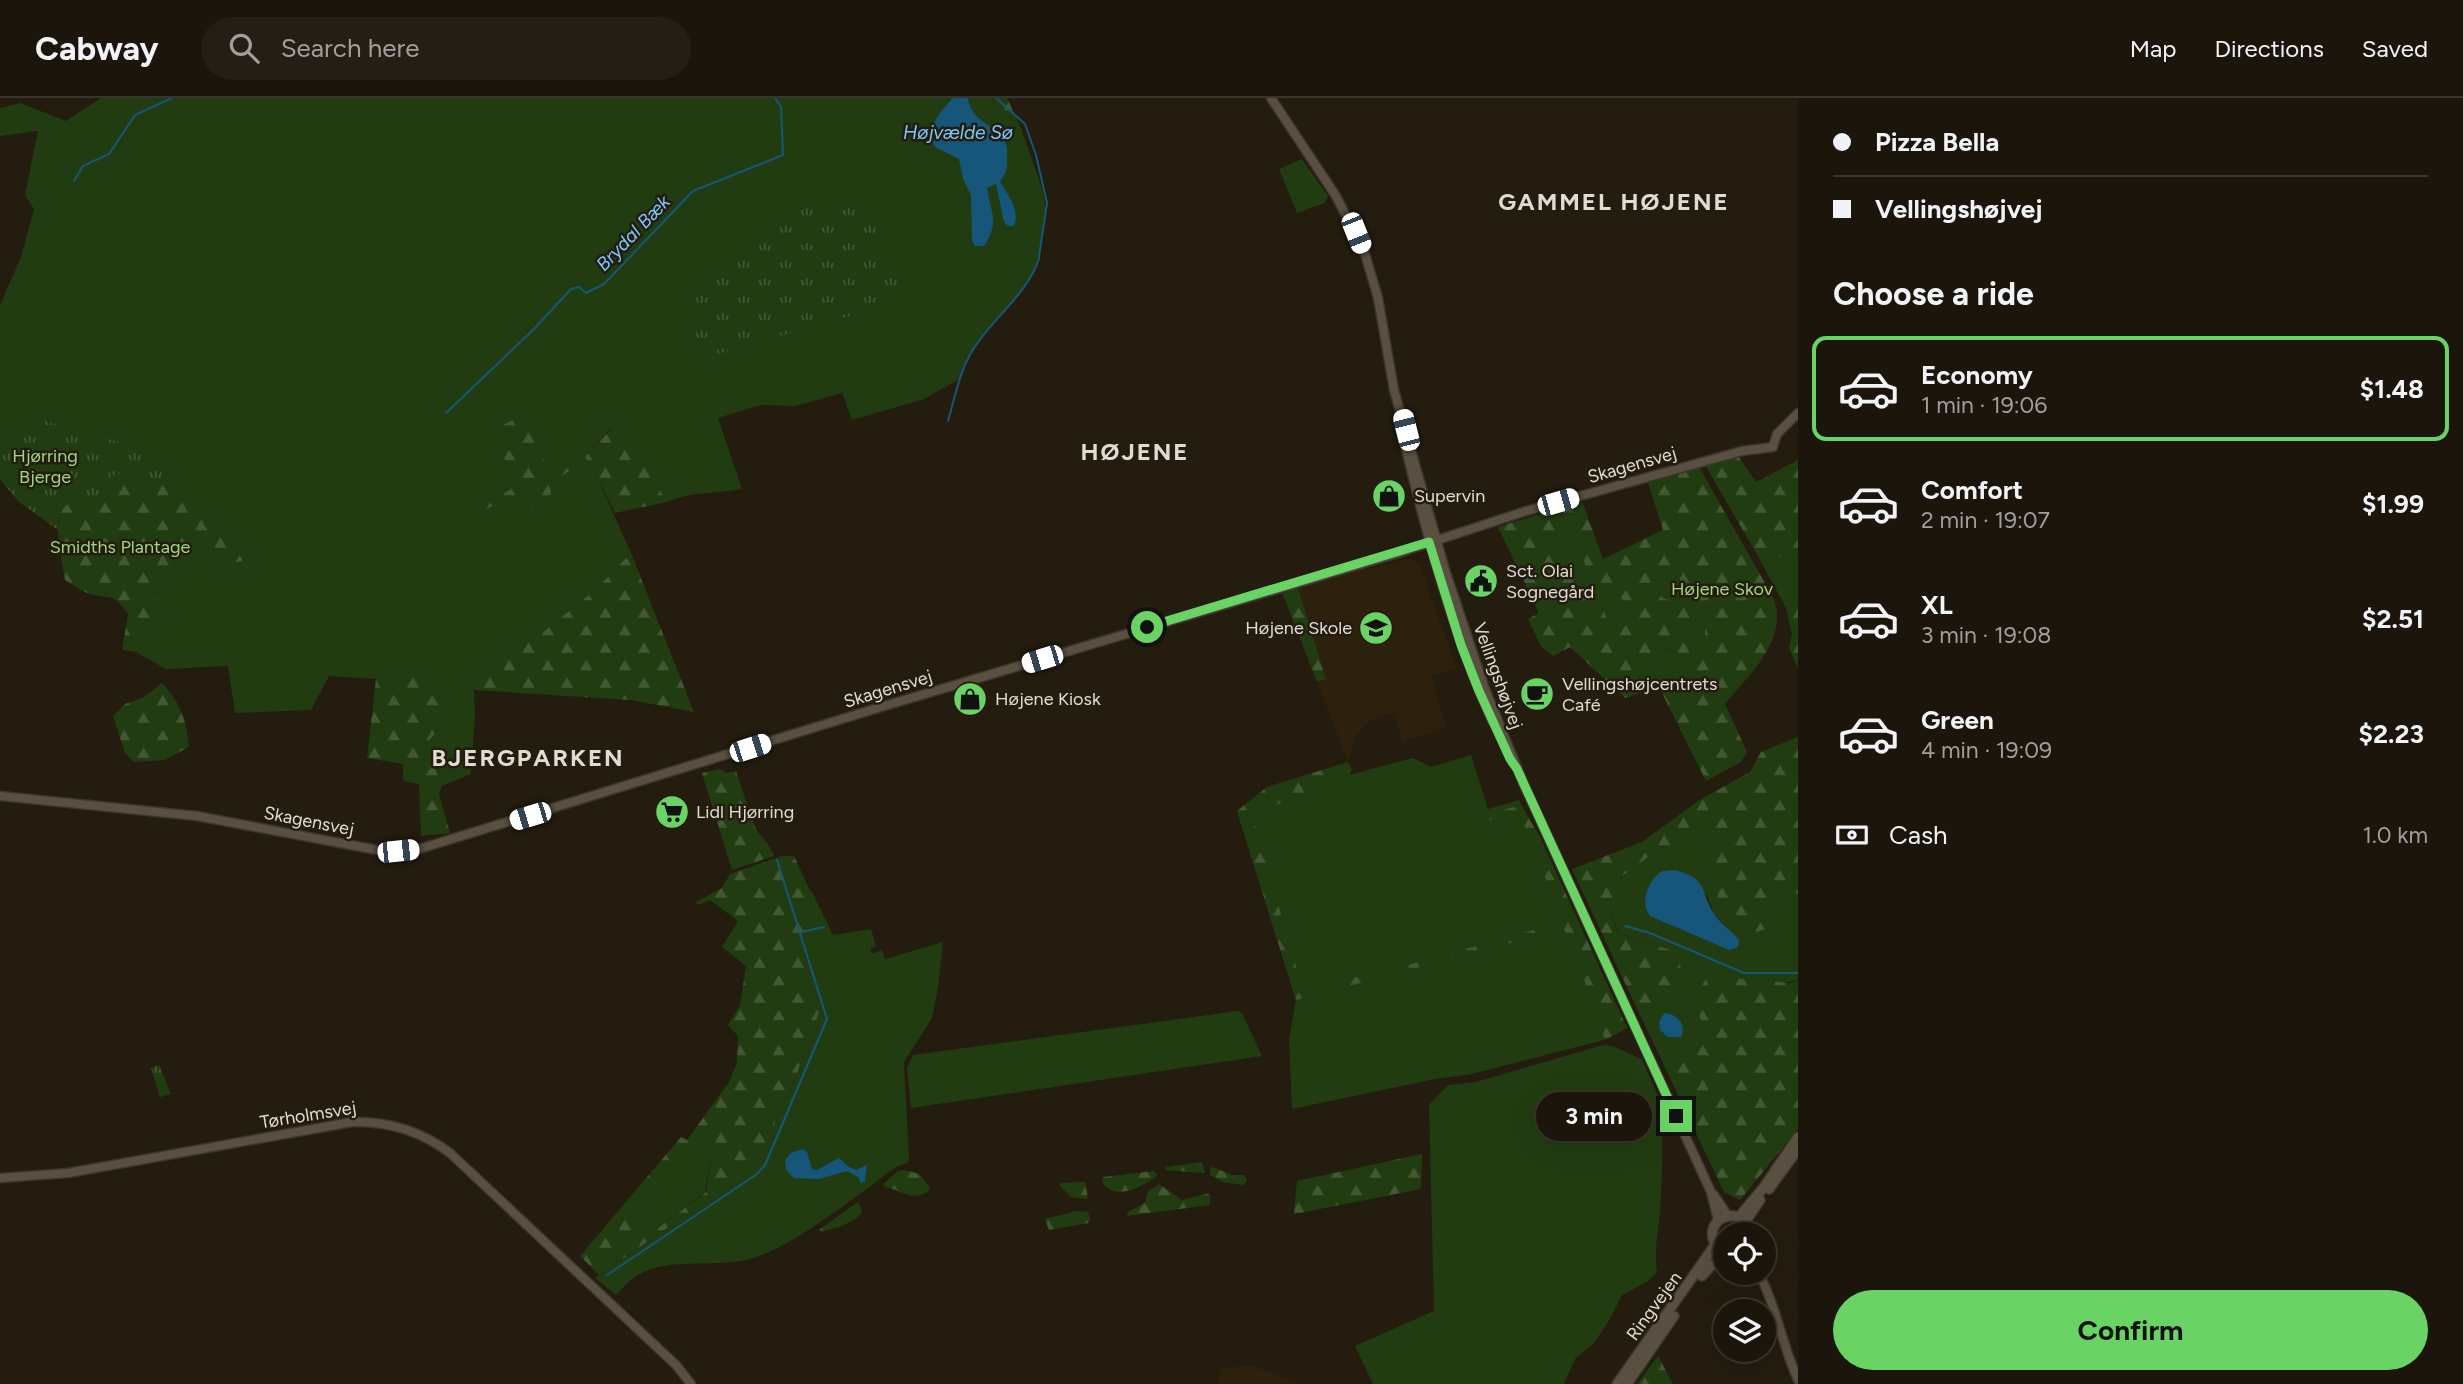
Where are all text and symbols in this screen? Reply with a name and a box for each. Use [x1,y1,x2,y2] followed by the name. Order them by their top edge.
[201,17,691,80] search box
[35,29,159,68] text: Cabway
[225,29,263,67] icon: search
[281,32,420,64] text: Search here
[2130,34,2176,63] text: Map
[2214,34,2324,63] text: Directions
[2362,34,2428,63] text: Saved
[903,121,1014,144] water label: Højvælde Sø
[1875,126,1999,158] text: Pizza Bella
[1498,187,1730,216] district label: GAMMEL HØJENE
[591,190,675,276] water label: Brydal Bæk
[1875,193,2043,225] text: Vellingshøjvej
[1339,210,1374,256] car
[1833,275,2034,313] text: Choose a ride
[1837,357,1900,420] icon: car
[1921,359,2033,391] text: Economy
[2360,373,2424,405] text: $1.48
[1921,391,2047,419] text: 1 min · 19:06
[1391,407,1422,453] car
[1080,437,1190,466] district label: HØJENE
[1585,442,1679,488] street label: Skagensvej
[12,445,78,488] park label: Hjørring Bjerge
[1837,472,1900,535] icon: car
[1921,474,2023,506] text: Comfort
[1370,477,1408,515] shop icon: Supervin
[1414,485,1485,507] place label: Supervin
[1535,486,1582,518] car
[2362,488,2424,520] text: $1.99
[1921,506,2050,534] text: 2 min · 19:07
[50,536,191,558] park label: Smidths Plantage
[1506,560,1594,603] place label: Sct. Olai Sognegård
[1462,562,1500,600] public building icon: Sct. Olai Sognegård
[1671,578,1774,600] park label: Højene Skov
[1837,587,1900,650] icon: car
[1921,589,1953,621] text: XL
[2362,603,2424,635] text: $2.51
[1357,609,1395,647] school or university icon: Højene Skole
[1131,611,1163,643] route start
[1245,617,1352,639] place label: Højene Skole
[1469,620,1527,732] street label: Vellingshøjvej
[1921,621,2051,649] text: 3 min · 19:08
[1019,643,1066,675] car
[841,665,935,713] street label: Skagensvej
[1562,673,1718,716] place label: Vellingshøjcentrets Café
[1518,675,1556,713] cafe icon: Vellingshøjcentrets Café
[951,680,989,718] shop icon: Højene Kiosk
[995,688,1101,710] place label: Højene Kiosk
[1837,702,1900,765] icon: car
[1921,704,1994,736] text: Green
[2359,718,2424,750] text: $2.23
[727,732,774,764] car
[1921,736,2052,764] text: 4 min · 19:09
[431,743,625,772] district label: BJERGPARKEN
[653,793,691,831] supermarket icon: Lidl Hjørring
[507,800,554,832] car
[262,801,356,841] street label: Skagensvej
[696,801,794,823] place label: Lidl Hjørring
[1833,816,1871,854] icon: cash
[1889,819,1948,851] text: Cash
[2363,821,2428,849] text: 1.0 km
[377,838,420,864] car
[1536,1091,1652,1140] callout: 3 min
[258,1097,358,1133] street label: Tørholmsvej
[1660,1100,1692,1132] route end
[1565,1102,1623,1130] text: 3 min
[1713,1222,1776,1362] map controls
[1713,1222,1776,1285] button: locate
[1622,1267,1686,1345] street label: Ringvejen
[1833,1290,2428,1370] button: Confirm
[1713,1299,1776,1362] button: layers

